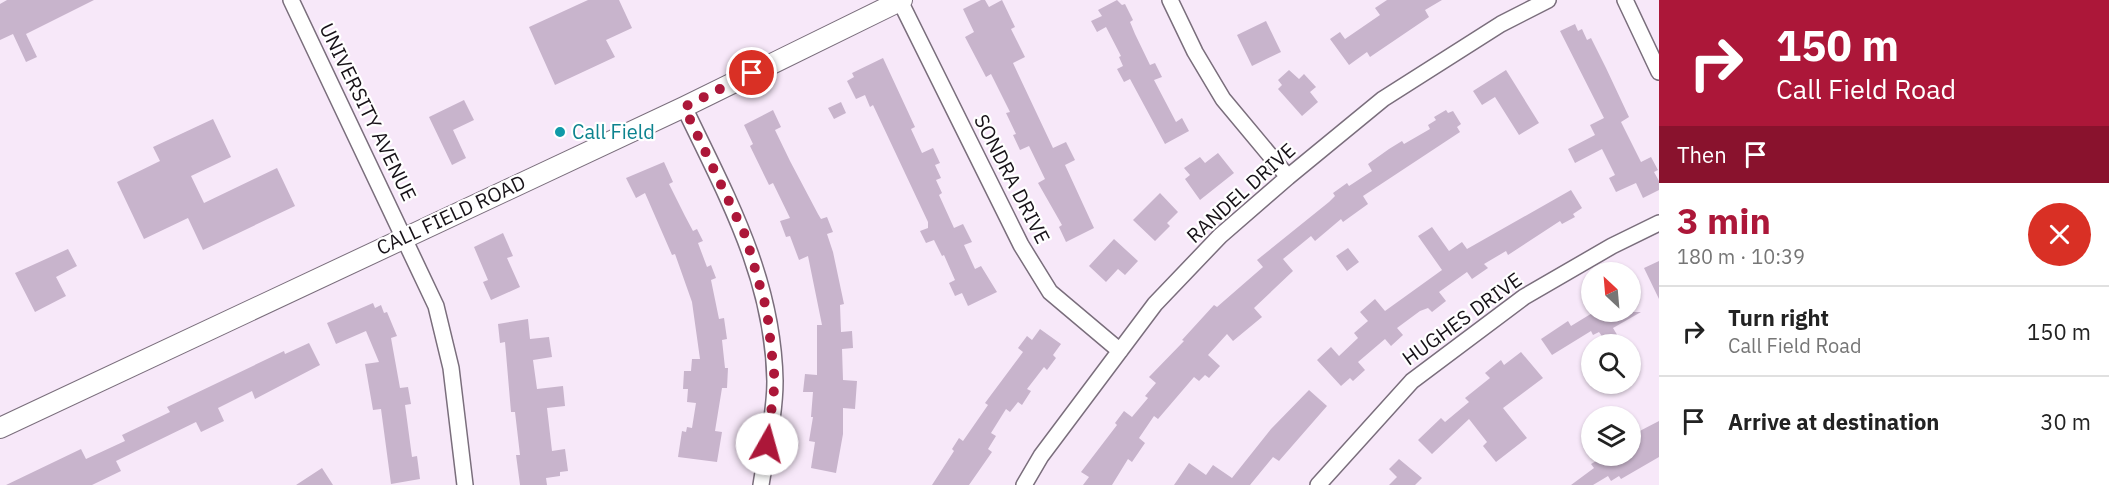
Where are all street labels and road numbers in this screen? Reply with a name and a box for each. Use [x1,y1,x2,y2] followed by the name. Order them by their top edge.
[314,18,423,205] street label: UNIVERSITY AVENUE
[968,109,1057,248] street label: SONDRA DRIVE
[1180,137,1301,249] street label: RANDEL DRIVE
[372,168,530,261] street label: CALL FIELD ROAD
[1396,266,1527,371] street label: HUGHES DRIVE

